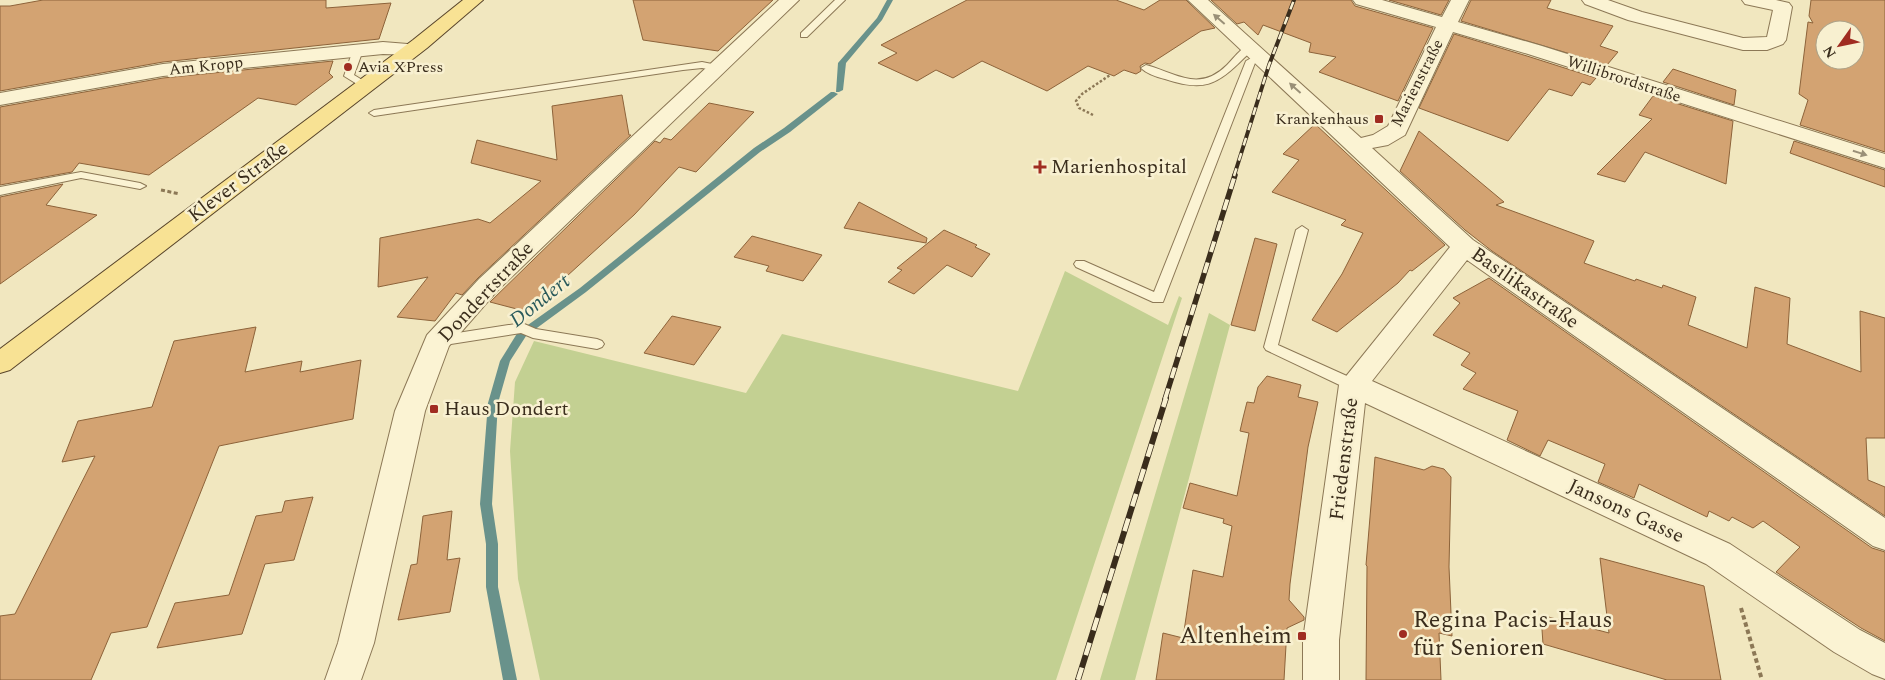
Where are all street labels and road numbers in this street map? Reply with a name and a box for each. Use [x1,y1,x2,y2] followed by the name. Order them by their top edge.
[1385,35,1449,131] street label: Marienstraße
[1564,49,1684,109] street label: Willibrordstraße
[168,50,244,82] street label: Am Kropp
[181,134,295,230] street label: Klever Straße
[433,237,539,347] street label: Dondertstraße
[1465,240,1585,336] street label: Basilikastraße
[1322,396,1366,522] street label: Friedenstraße
[1563,471,1689,551] street label: Jansons Gasse

